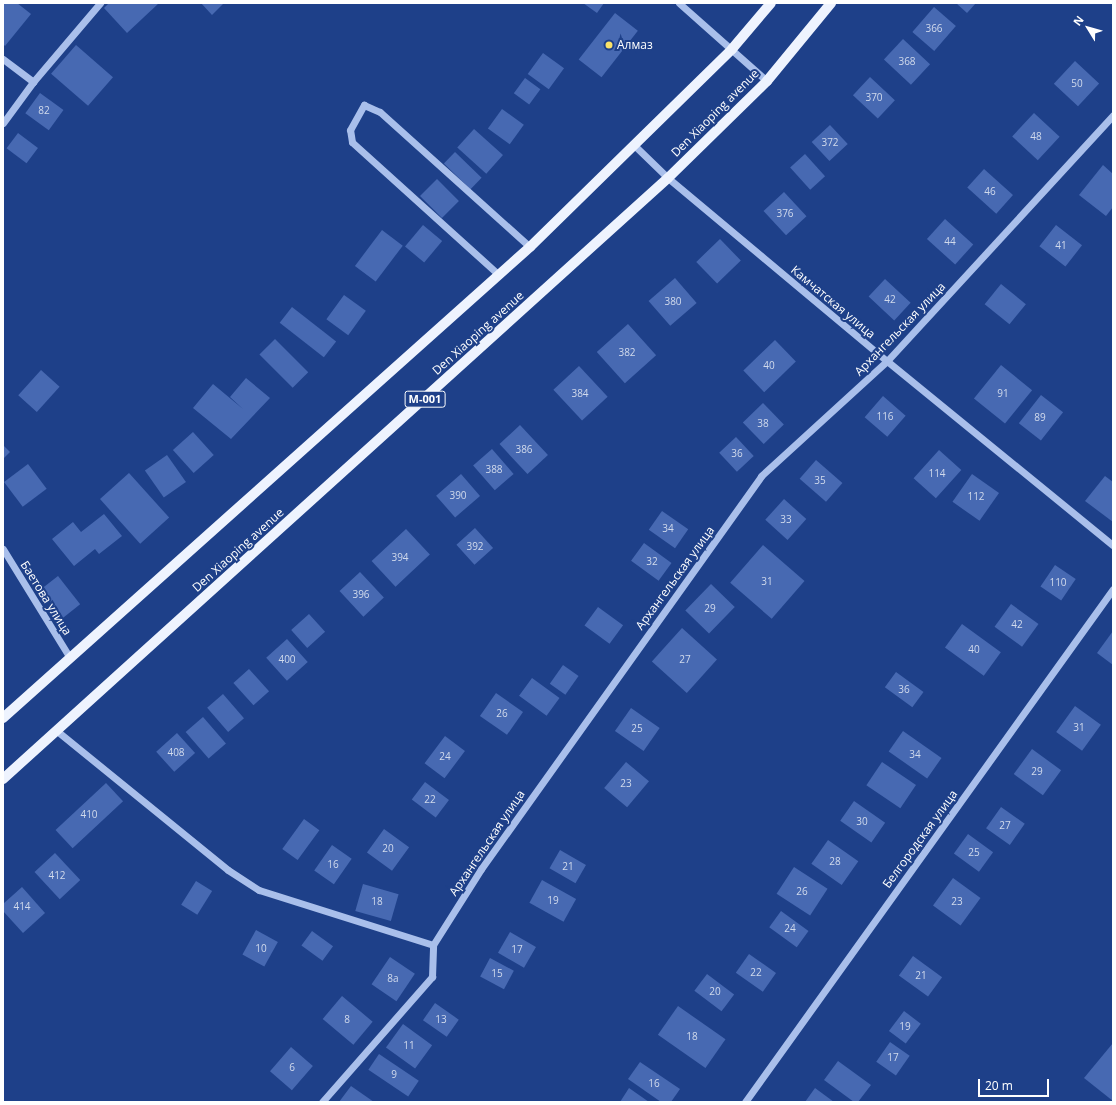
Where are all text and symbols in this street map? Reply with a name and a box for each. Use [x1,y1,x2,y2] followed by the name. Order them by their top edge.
[1068,8,1108,48] north arrow
[1069,12,1087,29] text: N
[925,23,943,35] house number: 366
[617,38,653,52] place label: Алмаз
[604,40,614,50] marker: Алмаз
[898,56,916,68] house number: 368
[668,66,762,160] street label: Den Xiaoping avenue
[1071,78,1083,90] house number: 50
[865,92,883,104] house number: 370
[38,105,50,117] house number: 82
[1030,131,1042,143] house number: 48
[821,137,839,149] house number: 372
[984,186,996,198] house number: 46
[776,208,794,220] house number: 376
[944,236,956,248] house number: 44
[1055,240,1067,252] house number: 41
[788,263,878,341] street label: Камчатская улица
[852,279,948,379] street label: Архангельская улица
[429,288,527,378] street label: Den Xiaoping avenue
[884,294,896,306] house number: 42
[664,296,682,308] house number: 380
[618,347,636,359] house number: 382
[763,360,775,372] house number: 40
[571,388,589,400] house number: 384
[997,388,1009,400] house number: 91
[404,390,446,408] road number: M-001
[876,411,894,423] house number: 116
[1034,412,1046,424] house number: 89
[757,418,769,430] house number: 38
[515,444,533,456] house number: 386
[731,448,743,460] house number: 36
[485,464,503,476] house number: 388
[928,468,946,480] house number: 114
[814,475,826,487] house number: 35
[449,490,467,502] house number: 390
[967,491,985,503] house number: 112
[189,505,287,595] street label: Den Xiaoping avenue
[780,514,792,526] house number: 33
[633,523,717,633] street label: Архангельская улица
[662,523,674,535] house number: 34
[466,541,484,553] house number: 392
[391,552,409,564] house number: 394
[646,556,658,568] house number: 32
[17,558,75,638] street label: Баетова улица
[761,576,773,588] house number: 31
[1049,577,1067,589] house number: 110
[352,589,370,601] house number: 396
[704,603,716,615] house number: 29
[1011,619,1023,631] house number: 42
[968,644,980,656] house number: 40
[278,654,296,666] house number: 400
[679,654,691,666] house number: 27
[898,684,910,696] house number: 36
[496,708,508,720] house number: 26
[1073,722,1085,734] house number: 31
[631,723,643,735] house number: 25
[167,747,185,759] house number: 408
[909,749,921,761] house number: 34
[439,751,451,763] house number: 24
[1031,766,1043,778] house number: 29
[620,778,632,790] house number: 23
[446,787,528,899] street label: Архангельская улица
[880,787,960,891] street label: Белгородская улица
[424,794,436,806] house number: 22
[80,809,98,821] house number: 410
[856,816,868,828] house number: 30
[999,820,1011,832] house number: 27
[382,843,394,855] house number: 20
[968,847,980,859] house number: 25
[829,856,841,868] house number: 28
[327,859,339,871] house number: 16
[562,861,574,873] house number: 21
[48,870,66,882] house number: 412
[796,886,808,898] house number: 26
[547,895,559,907] house number: 19
[371,896,383,908] house number: 18
[951,896,963,908] house number: 23
[13,901,31,913] house number: 414
[784,923,796,935] house number: 24
[255,943,267,955] house number: 10
[511,944,523,956] house number: 17
[750,967,762,979] house number: 22
[491,968,503,980] house number: 15
[915,970,927,982] house number: 21
[387,973,399,985] house number: 8a
[709,986,721,998] house number: 20
[344,1014,350,1026] house number: 8
[435,1014,447,1026] house number: 13
[899,1021,911,1033] house number: 19
[686,1031,698,1043] house number: 18
[403,1040,415,1052] house number: 11
[887,1052,899,1064] house number: 17
[289,1062,295,1074] house number: 6
[391,1069,397,1081] house number: 9
[980,1071,1051,1097] scale bar
[985,1077,1013,1094] text: 20 m
[648,1078,660,1090] house number: 16

